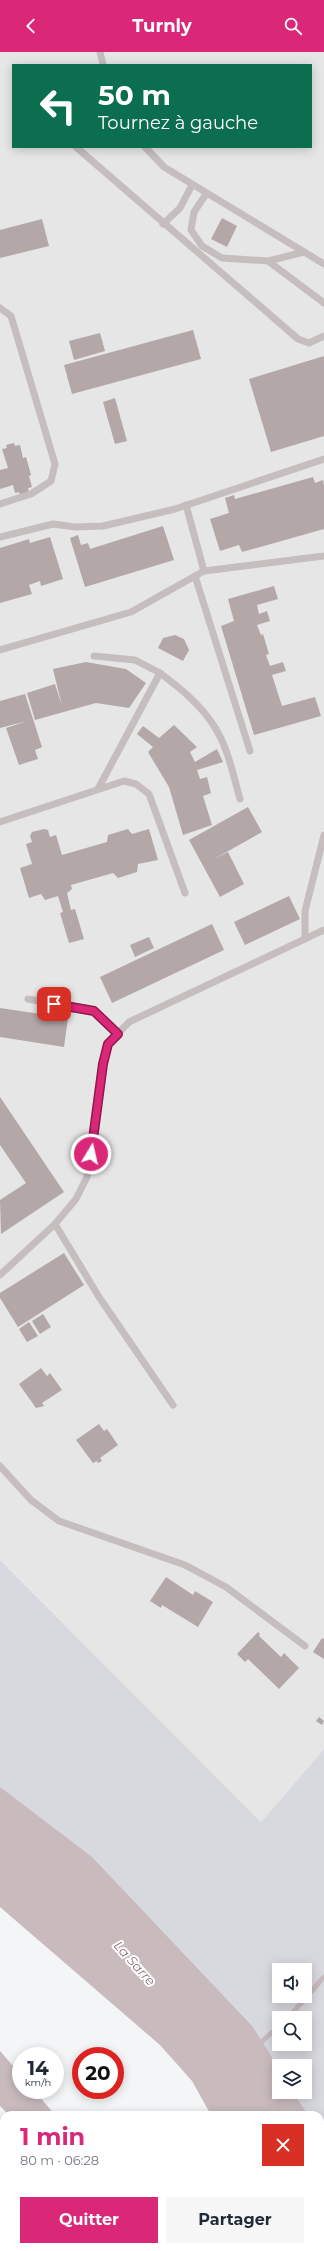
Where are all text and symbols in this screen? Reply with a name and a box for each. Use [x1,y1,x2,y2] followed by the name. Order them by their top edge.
[20,15,42,37] icon: back
[132,15,192,37] text: Turnly
[282,15,304,37] icon: search
[98,78,171,112] text: 50 m
[32,80,84,132] icon: left
[98,112,258,134] text: Tournez à gauche
[37,987,71,1021] pin
[43,993,65,1015] icon: arrive
[70,1133,112,1175] position arrow
[111,1937,159,1989] water label: La Sarre
[272,1963,312,2099] map controls
[272,1963,312,2003] button: sound
[272,2011,312,2051] button: search
[72,2047,124,2099] speed limit sign: 20
[27,2056,49,2080] text: 14
[272,2059,312,2099] button: layers
[25,2076,51,2089] text: km/h
[20,2122,85,2151] text: 1 min
[262,2124,304,2166] button: close
[20,2152,99,2168] text: 80 m · 06:28
[20,2197,158,2243] button: Quitter
[166,2197,304,2243] button: Partager

